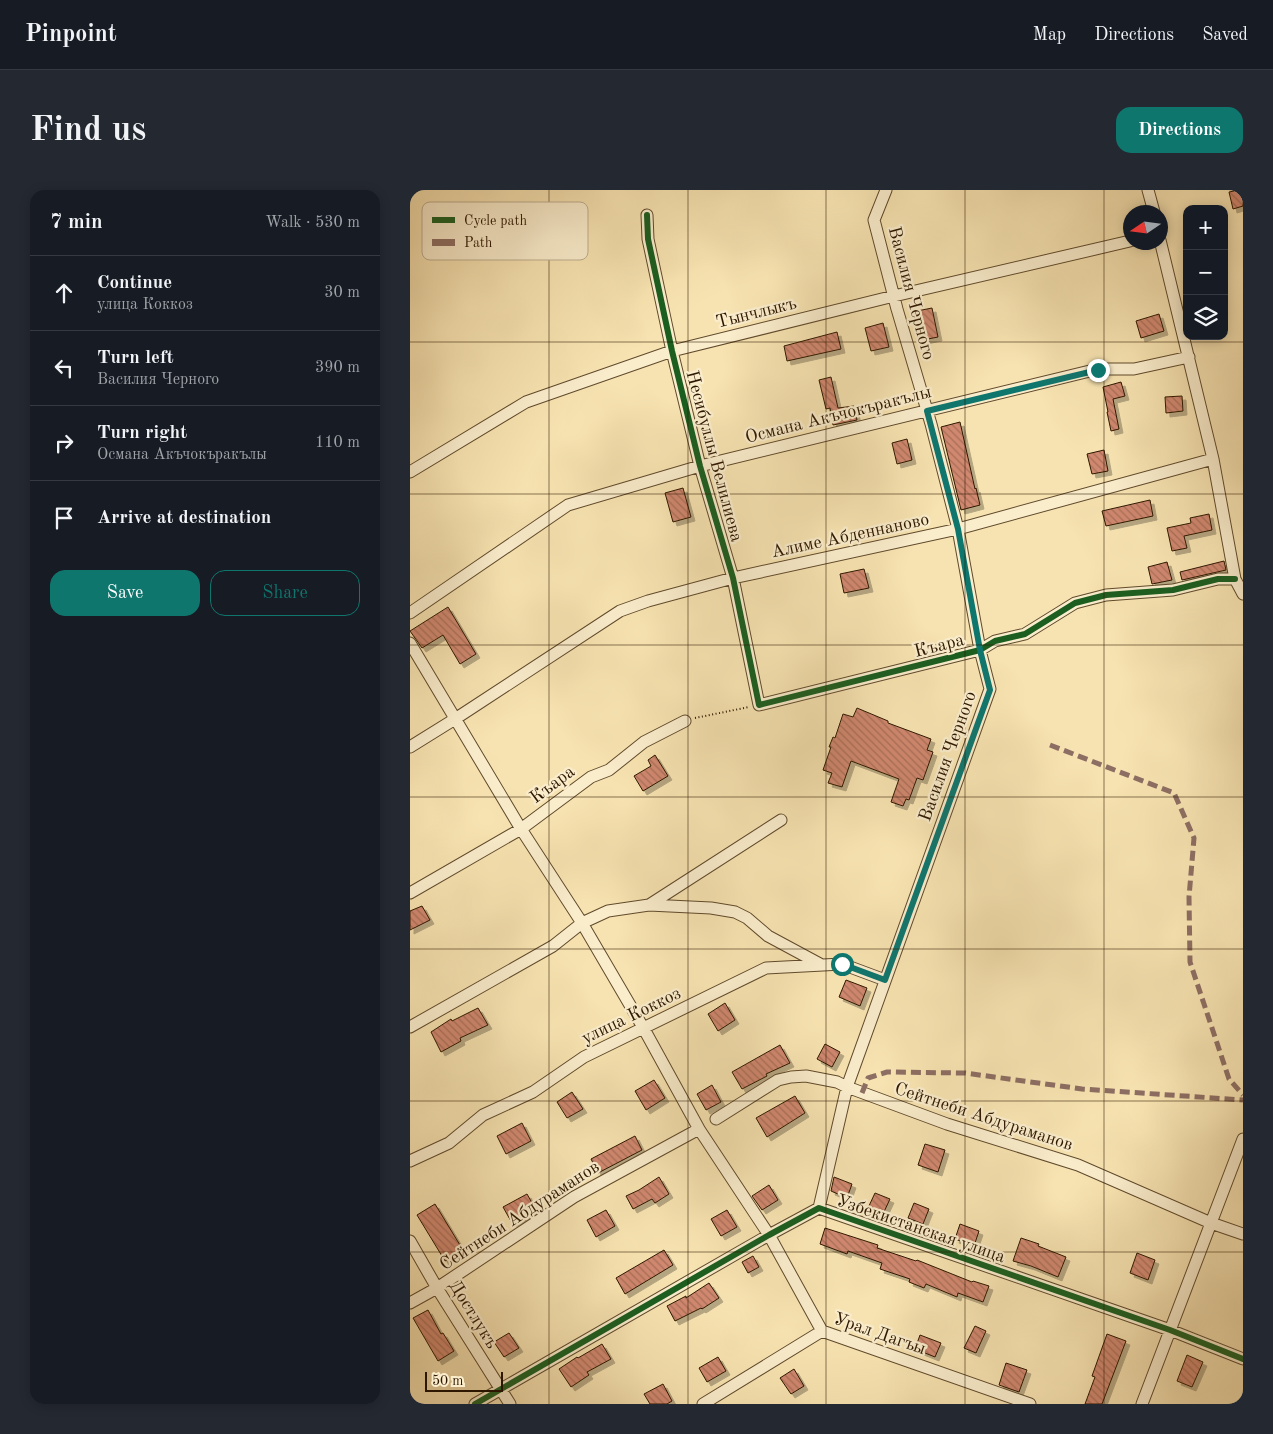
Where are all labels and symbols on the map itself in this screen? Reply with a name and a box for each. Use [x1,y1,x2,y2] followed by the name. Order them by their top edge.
[422,202,588,260] legend
[1123,205,1168,250] north arrow
[464,214,527,228] text: Cycle path
[885,225,938,362] street label: Василия Черного
[464,236,493,250] text: Path
[714,294,798,332] street label: Тынчлыкъ
[1087,359,1110,382] route end
[682,369,746,544] street label: Несибуллы Велилиева
[743,383,933,447] street label: Османа Акъчокъракълы
[770,510,931,562] street label: Алиме Абденнаново
[912,631,966,661] street label: Къара
[916,689,980,824] street label: Василия Черного
[527,762,578,807] street label: Къара
[831,953,854,976] route start
[579,984,684,1048] street label: улица Коккоз
[892,1080,1075,1154] street label: Сейтнеби Абдураманов
[437,1158,603,1274] street label: Сейтнеби Абдураманов
[834,1192,1007,1266] street label: Узбекистанская улица
[445,1277,501,1352] street label: Достлукъ
[831,1310,928,1358] street label: Урал Дагъы
[425,1369,502,1392] scale bar

